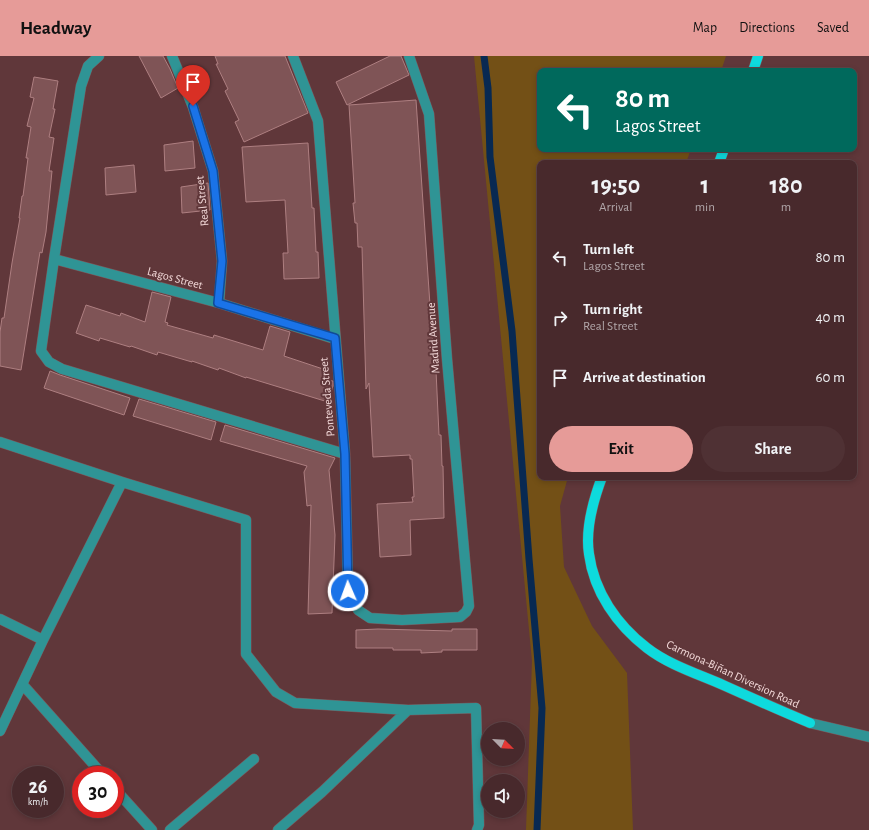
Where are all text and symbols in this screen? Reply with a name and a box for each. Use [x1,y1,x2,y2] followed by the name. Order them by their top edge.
[20,19,91,38] text: Headway
[693,21,717,35] text: Map
[739,21,795,35] text: Directions
[817,21,849,35] text: Saved
[176,65,210,106] pin
[182,71,204,93] icon: arrive
[549,84,601,136] icon: left
[615,85,670,113] text: 80 m
[615,118,700,136] text: Lagos Street
[592,174,640,198] text: 19:50
[700,174,709,198] text: 1
[769,174,802,198] text: 180
[193,175,211,227] street label: Real Street
[599,201,633,214] text: Arrival
[695,201,715,214] text: min
[781,201,791,214] text: m
[583,242,634,257] text: Turn left
[549,247,571,269] icon: left
[815,250,845,265] text: 80 m
[583,260,645,273] text: Lagos Street
[146,265,204,291] street label: Lagos Street
[425,302,441,374] street label: Madrid Avenue
[583,302,642,317] text: Turn right
[549,307,571,329] icon: right
[815,310,845,325] text: 40 m
[583,320,638,333] text: Real Street
[318,357,336,437] street label: Ponteveda Street
[549,367,571,389] icon: arrive
[583,370,706,385] text: Arrive at destination
[816,370,845,385] text: 60 m
[549,426,693,472] button: Exit
[701,426,845,472] button: Share
[327,570,369,612] position arrow
[665,638,801,710] street label: Carmona-Biñan Diversion Road
[481,722,525,766] north arrow
[481,722,525,818] map controls
[72,766,124,818] speed limit sign: 30
[481,774,525,818] button: sound
[28,777,48,797] text: 26
[28,797,48,807] text: km/h

